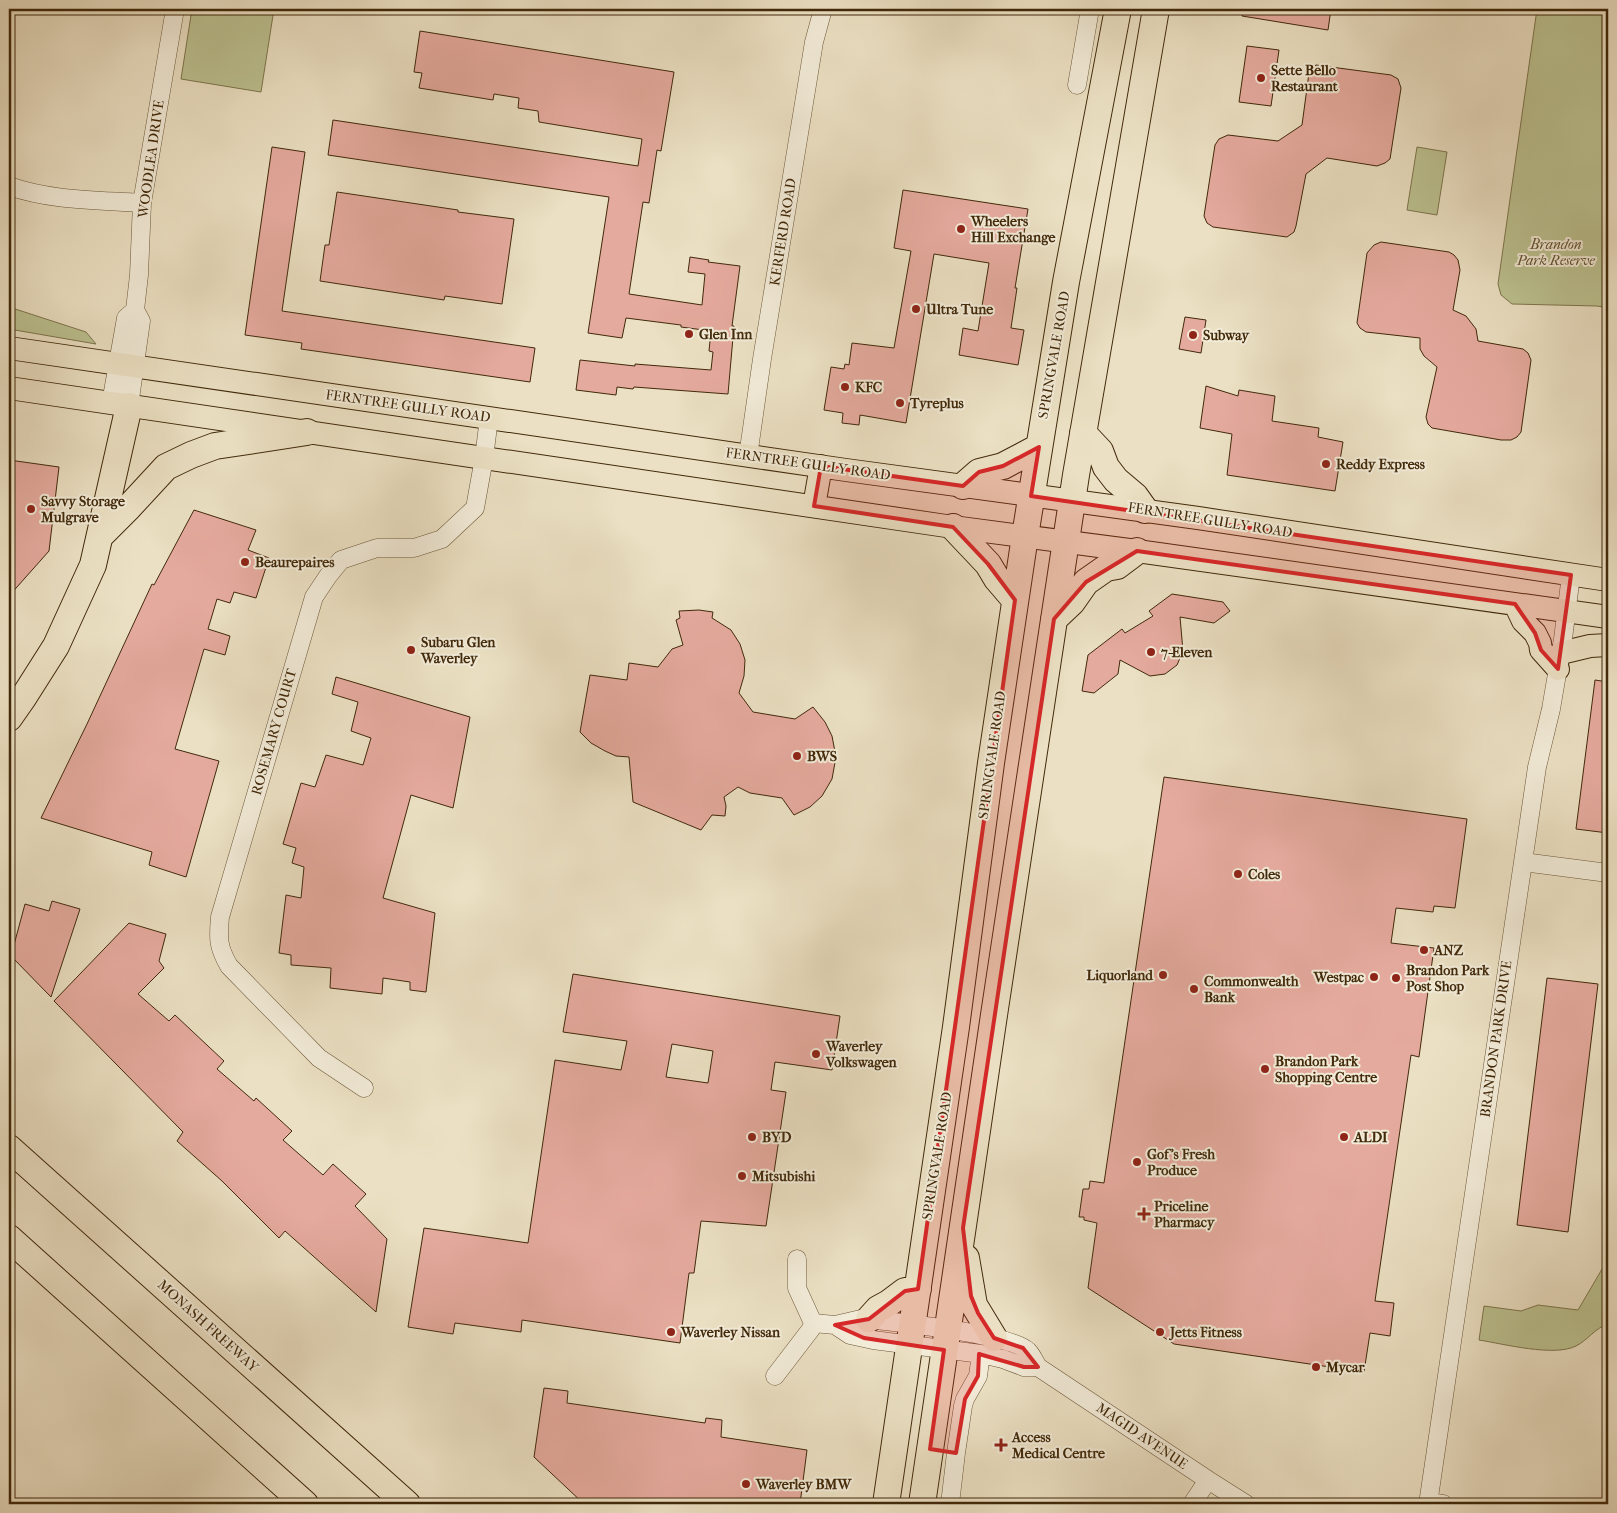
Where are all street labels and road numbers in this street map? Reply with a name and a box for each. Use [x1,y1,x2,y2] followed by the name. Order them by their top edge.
[134,99,168,220] street label: WOODLEA DRIVE
[766,176,800,287] street label: KERFERD ROAD
[1034,290,1074,420] street label: SPRINGVALE ROAD
[324,386,492,426] street label: FERNTREE GULLY ROAD
[724,444,892,484] street label: FERNTREE GULLY ROAD
[1127,499,1294,541] street label: FERNTREE GULLY ROAD
[248,666,300,797] street label: ROSEMARY COURT
[975,689,1009,820] street label: SPRINGVALE ROAD
[1477,959,1515,1119] street label: BRANDON PARK DRIVE
[918,1090,956,1221] street label: SPRINGVALE ROAD
[154,1276,262,1376] street label: MONASH FREEWAY
[1093,1399,1191,1473] street label: MAGID AVENUE

